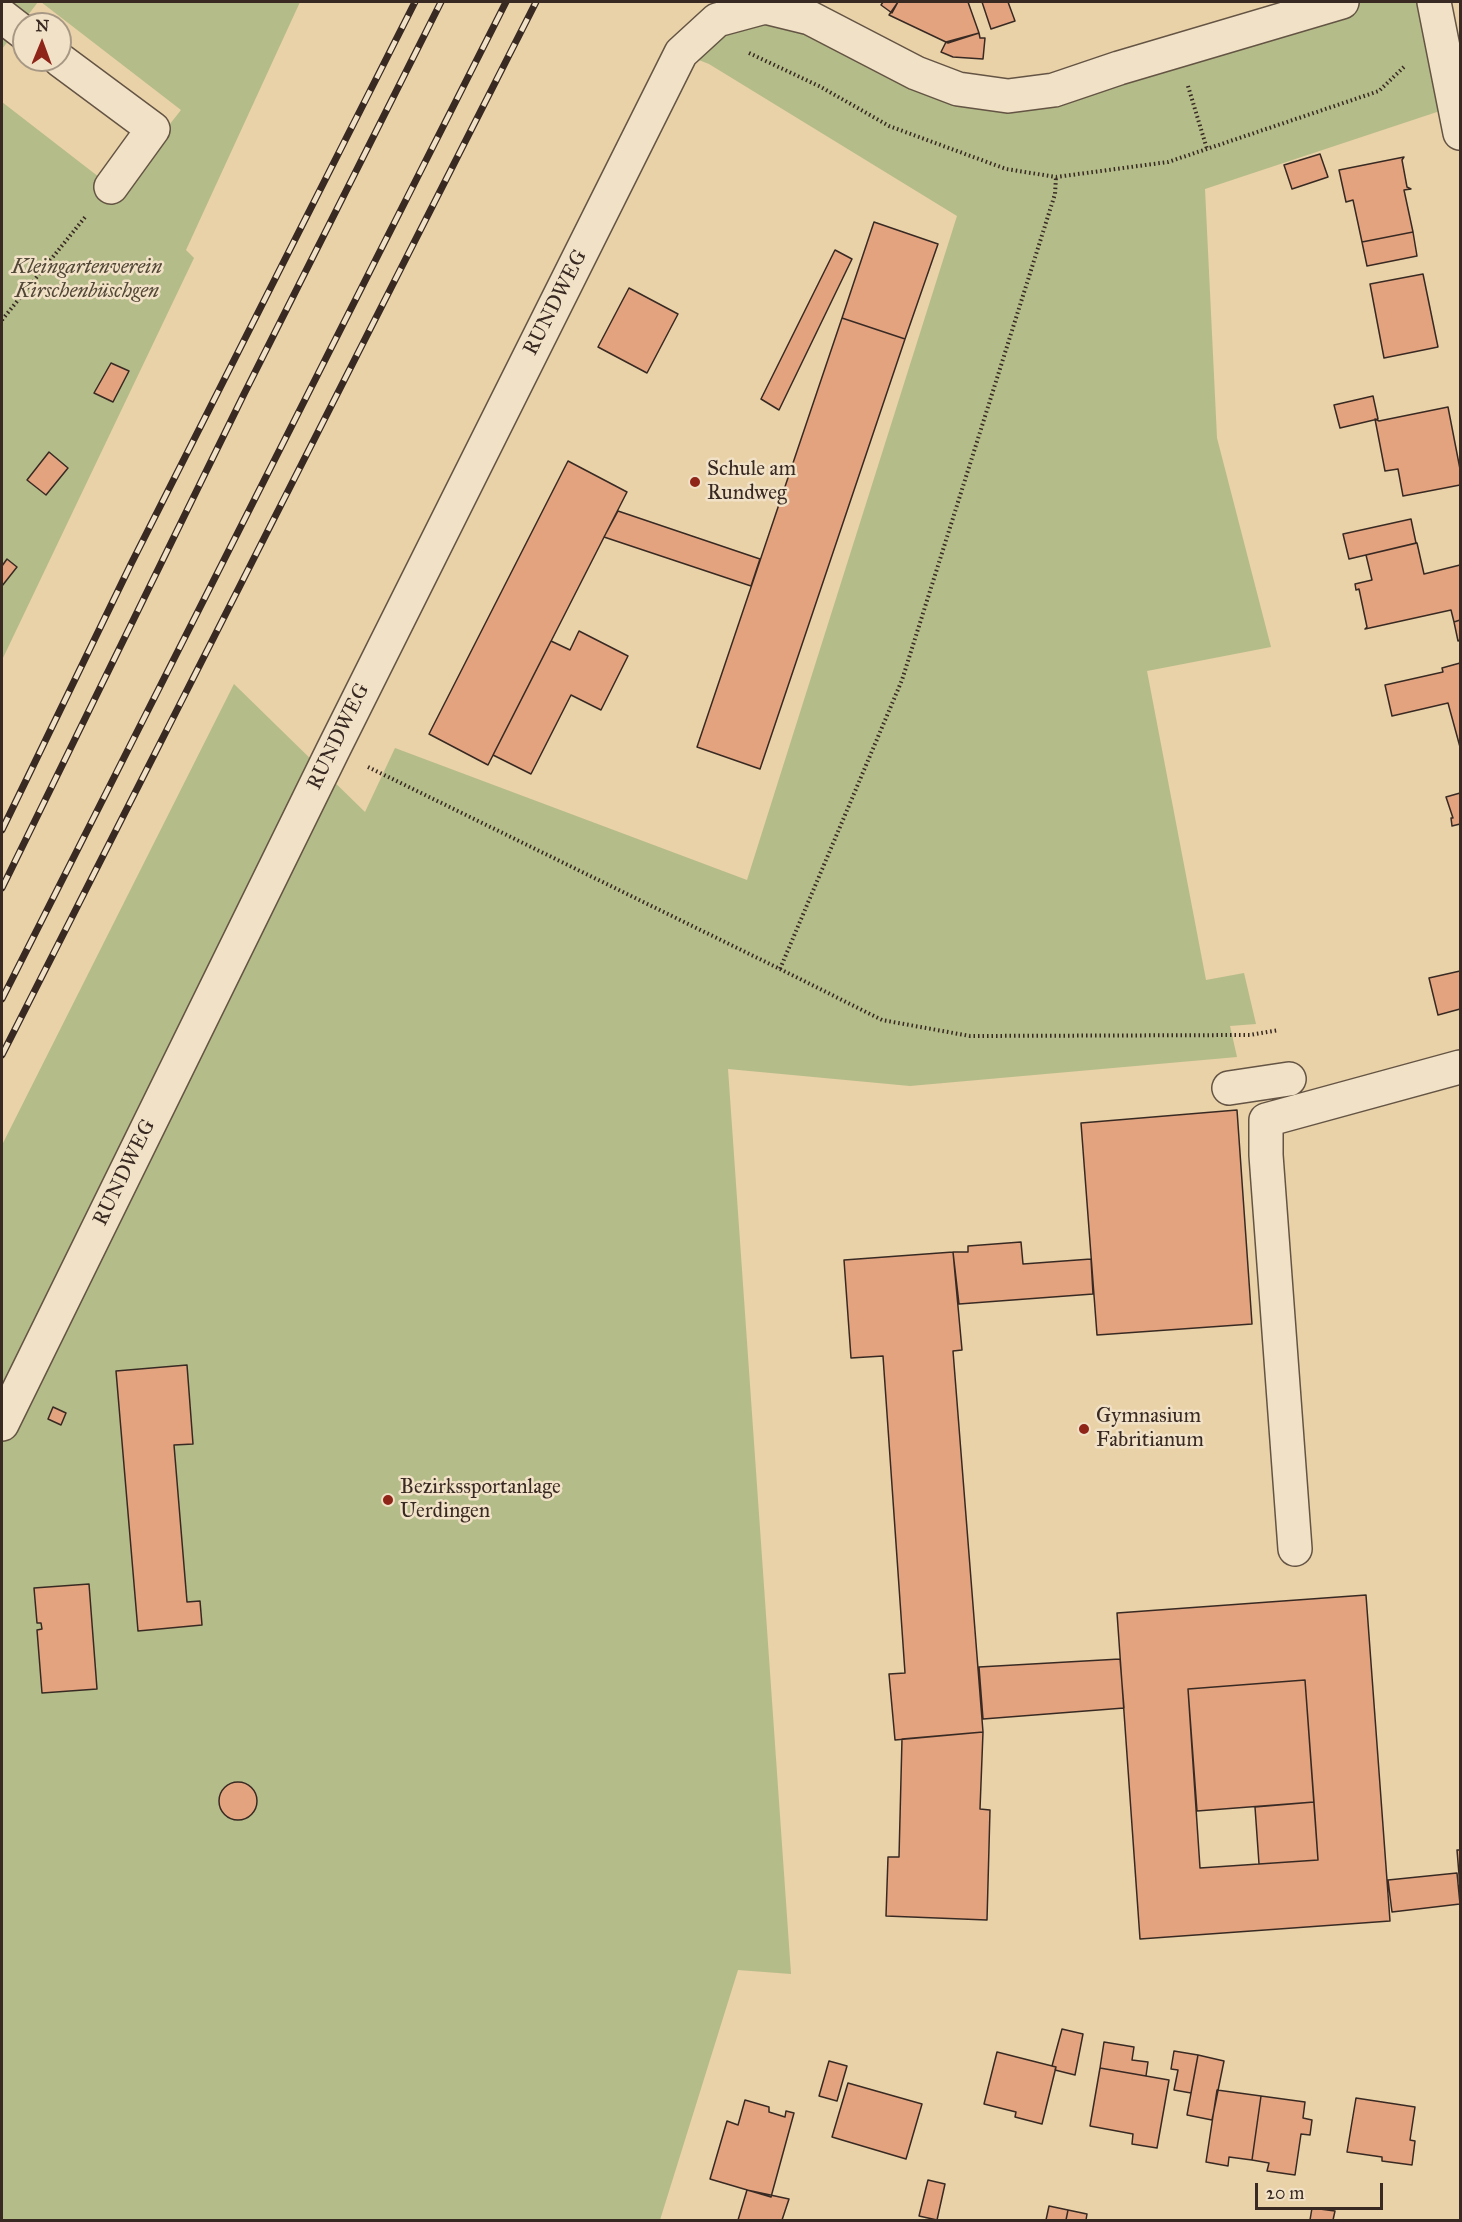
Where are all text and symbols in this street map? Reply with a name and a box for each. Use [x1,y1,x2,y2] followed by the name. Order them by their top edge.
[12,12,72,72] north arrow
[35,16,49,35] text: N
[519,246,593,360] street label: RUNDWEG
[12,255,162,305] park label: Kleingartenverein Kirschenbüschgen
[707,457,796,507] place label: Schule am Rundweg
[688,475,702,489] marker: Schule am Rundweg
[302,680,376,794] street label: RUNDWEG
[88,1116,162,1230] street label: RUNDWEG
[1096,1404,1204,1454] place label: Gymnasium Fabritianum
[1077,1422,1091,1436] marker: Gymnasium Fabritianum
[400,1475,561,1525] place label: Bezirkssportanlage Uerdingen
[381,1493,395,1507] marker: Bezirkssportanlage Uerdingen
[1258,2171,1386,2209] scale bar
[1266,2182,1304,2204] text: 20 m

